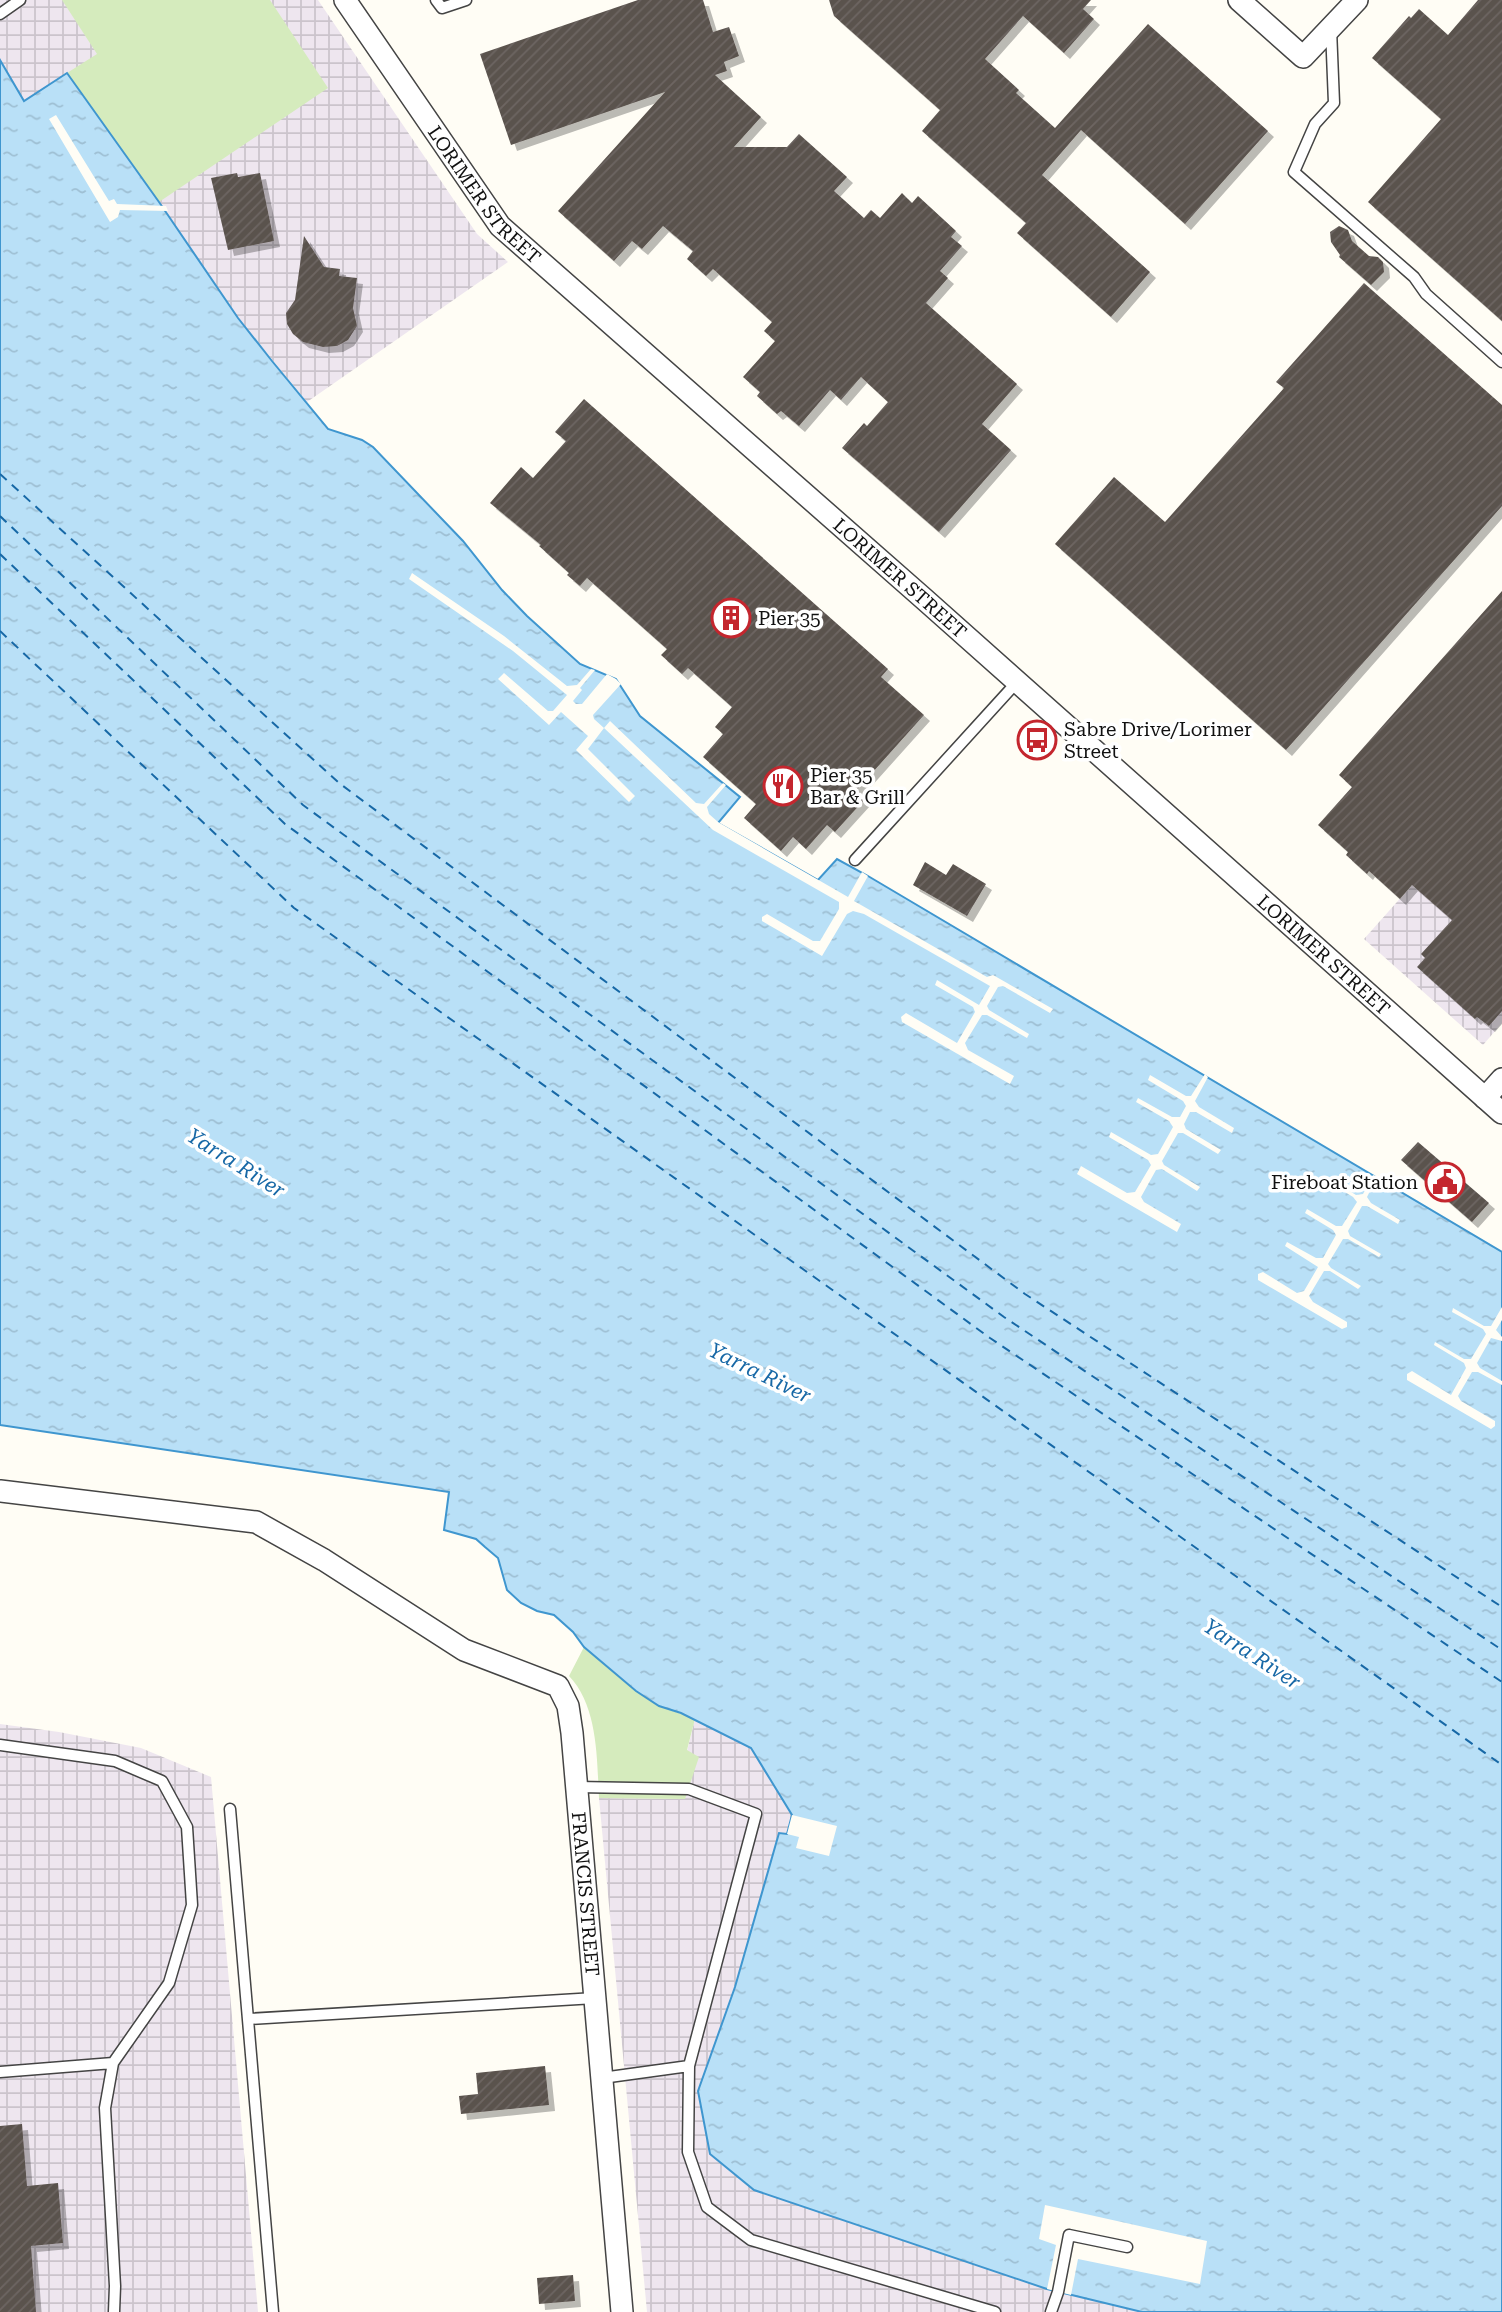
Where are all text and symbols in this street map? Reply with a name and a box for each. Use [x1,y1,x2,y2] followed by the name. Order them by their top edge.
[423,121,546,268] street label: LORIMER STREET
[829,513,971,643] street label: LORIMER STREET
[710,597,752,639] building icon: Pier 35
[758,607,821,630] place label: Pier 35
[1064,718,1252,763] place label: Sabre Drive/Lorimer Street
[1016,719,1058,761] bus stop icon: Sabre Drive/Lorimer Street
[810,764,905,809] place label: Pier 35 Bar & Grill
[762,765,804,807] restaurant icon: Pier 35 Bar & Grill
[1253,890,1395,1020] street label: LORIMER STREET
[183,1123,290,1203] water label: Yarra River
[1424,1161,1466,1203] public building icon: Fireboat Station
[1271,1171,1418,1194] place label: Fireboat Station
[705,1338,815,1408] water label: Yarra River
[1199,1614,1305,1694] water label: Yarra River
[567,1811,604,1977] street label: FRANCIS STREET

